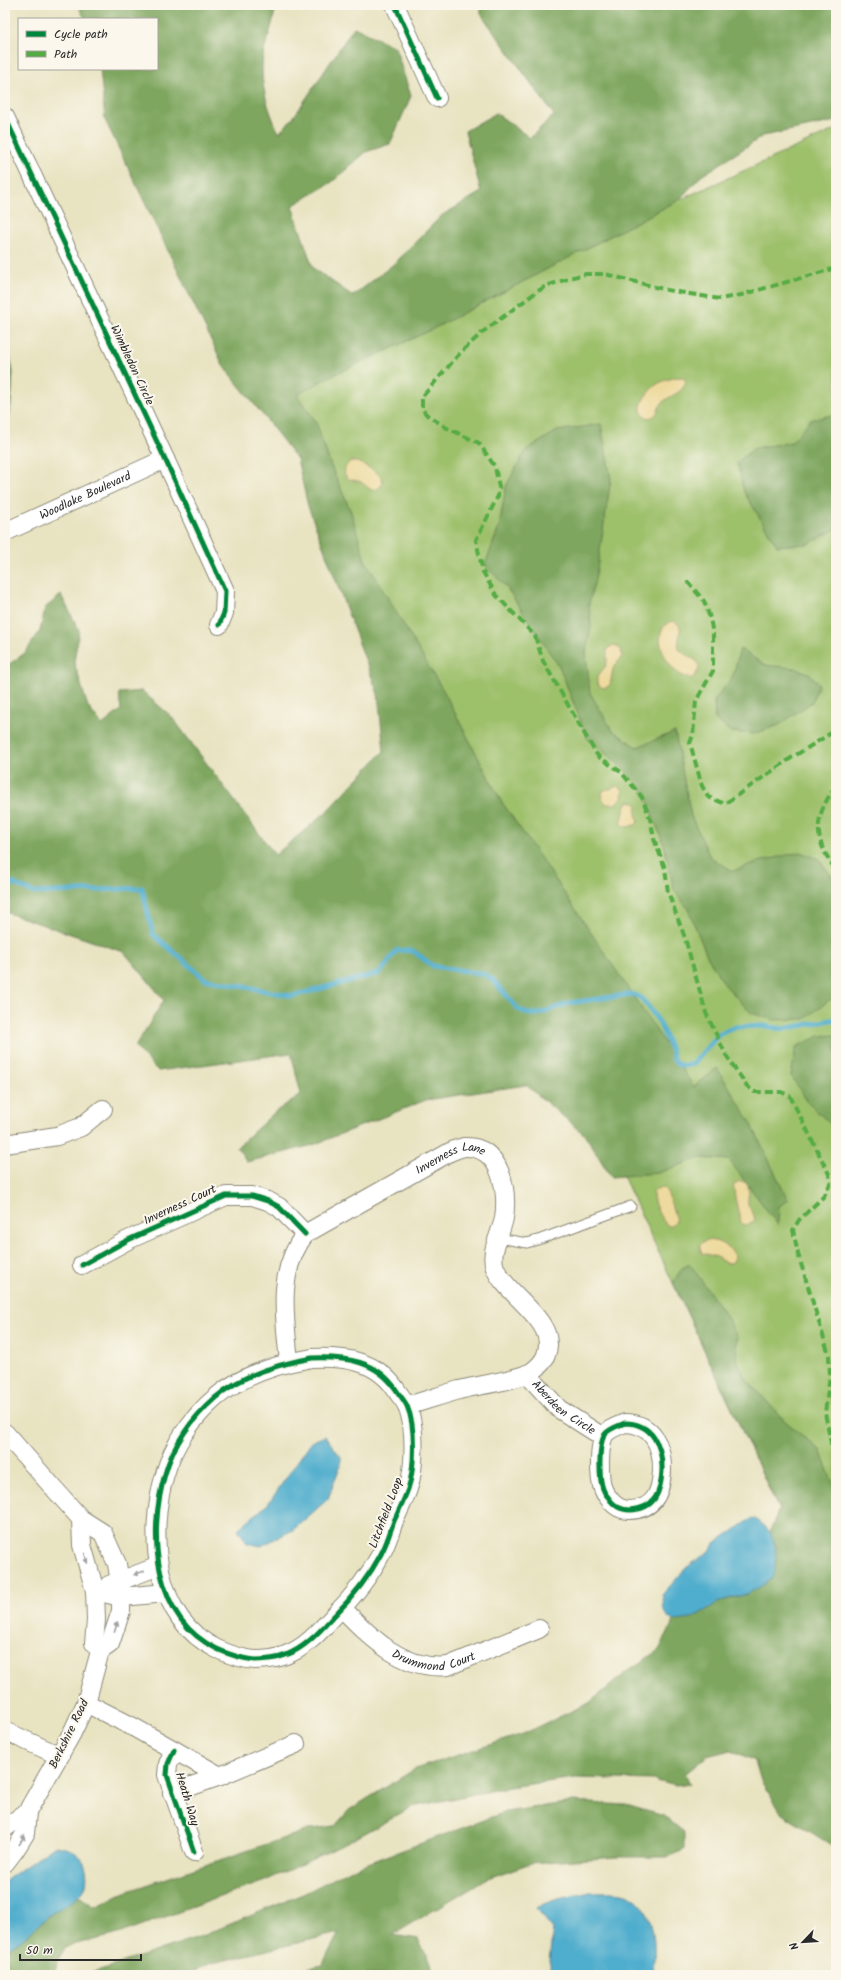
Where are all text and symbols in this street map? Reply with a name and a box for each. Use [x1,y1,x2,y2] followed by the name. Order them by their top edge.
[18,18,158,70] legend
[54,25,108,44] text: Cycle path
[54,45,77,64] text: Path
[105,322,159,409] street label: Wimbledon Circle
[36,466,135,525] street label: Woodlake Boulevard
[412,1137,490,1179] street label: Inverness Lane
[140,1180,220,1230] street label: Inverness Court
[527,1375,600,1440] street label: Aberdeen Circle
[364,1475,408,1551] street label: Litchfield Loop
[83,1552,89,1564] one-way arrow
[133,1571,145,1577] one-way arrow
[113,1620,119,1632] one-way arrow
[388,1644,478,1676] street label: Drummond Court
[44,1695,94,1772] street label: Berkshire Road
[170,1770,204,1829] street label: Heath Way
[18,1834,25,1846] one-way arrow
[783,1922,823,1962] north arrow
[20,1936,141,1962] scale bar
[785,1939,804,1953] text: N
[26,1941,53,1960] text: 50 m

